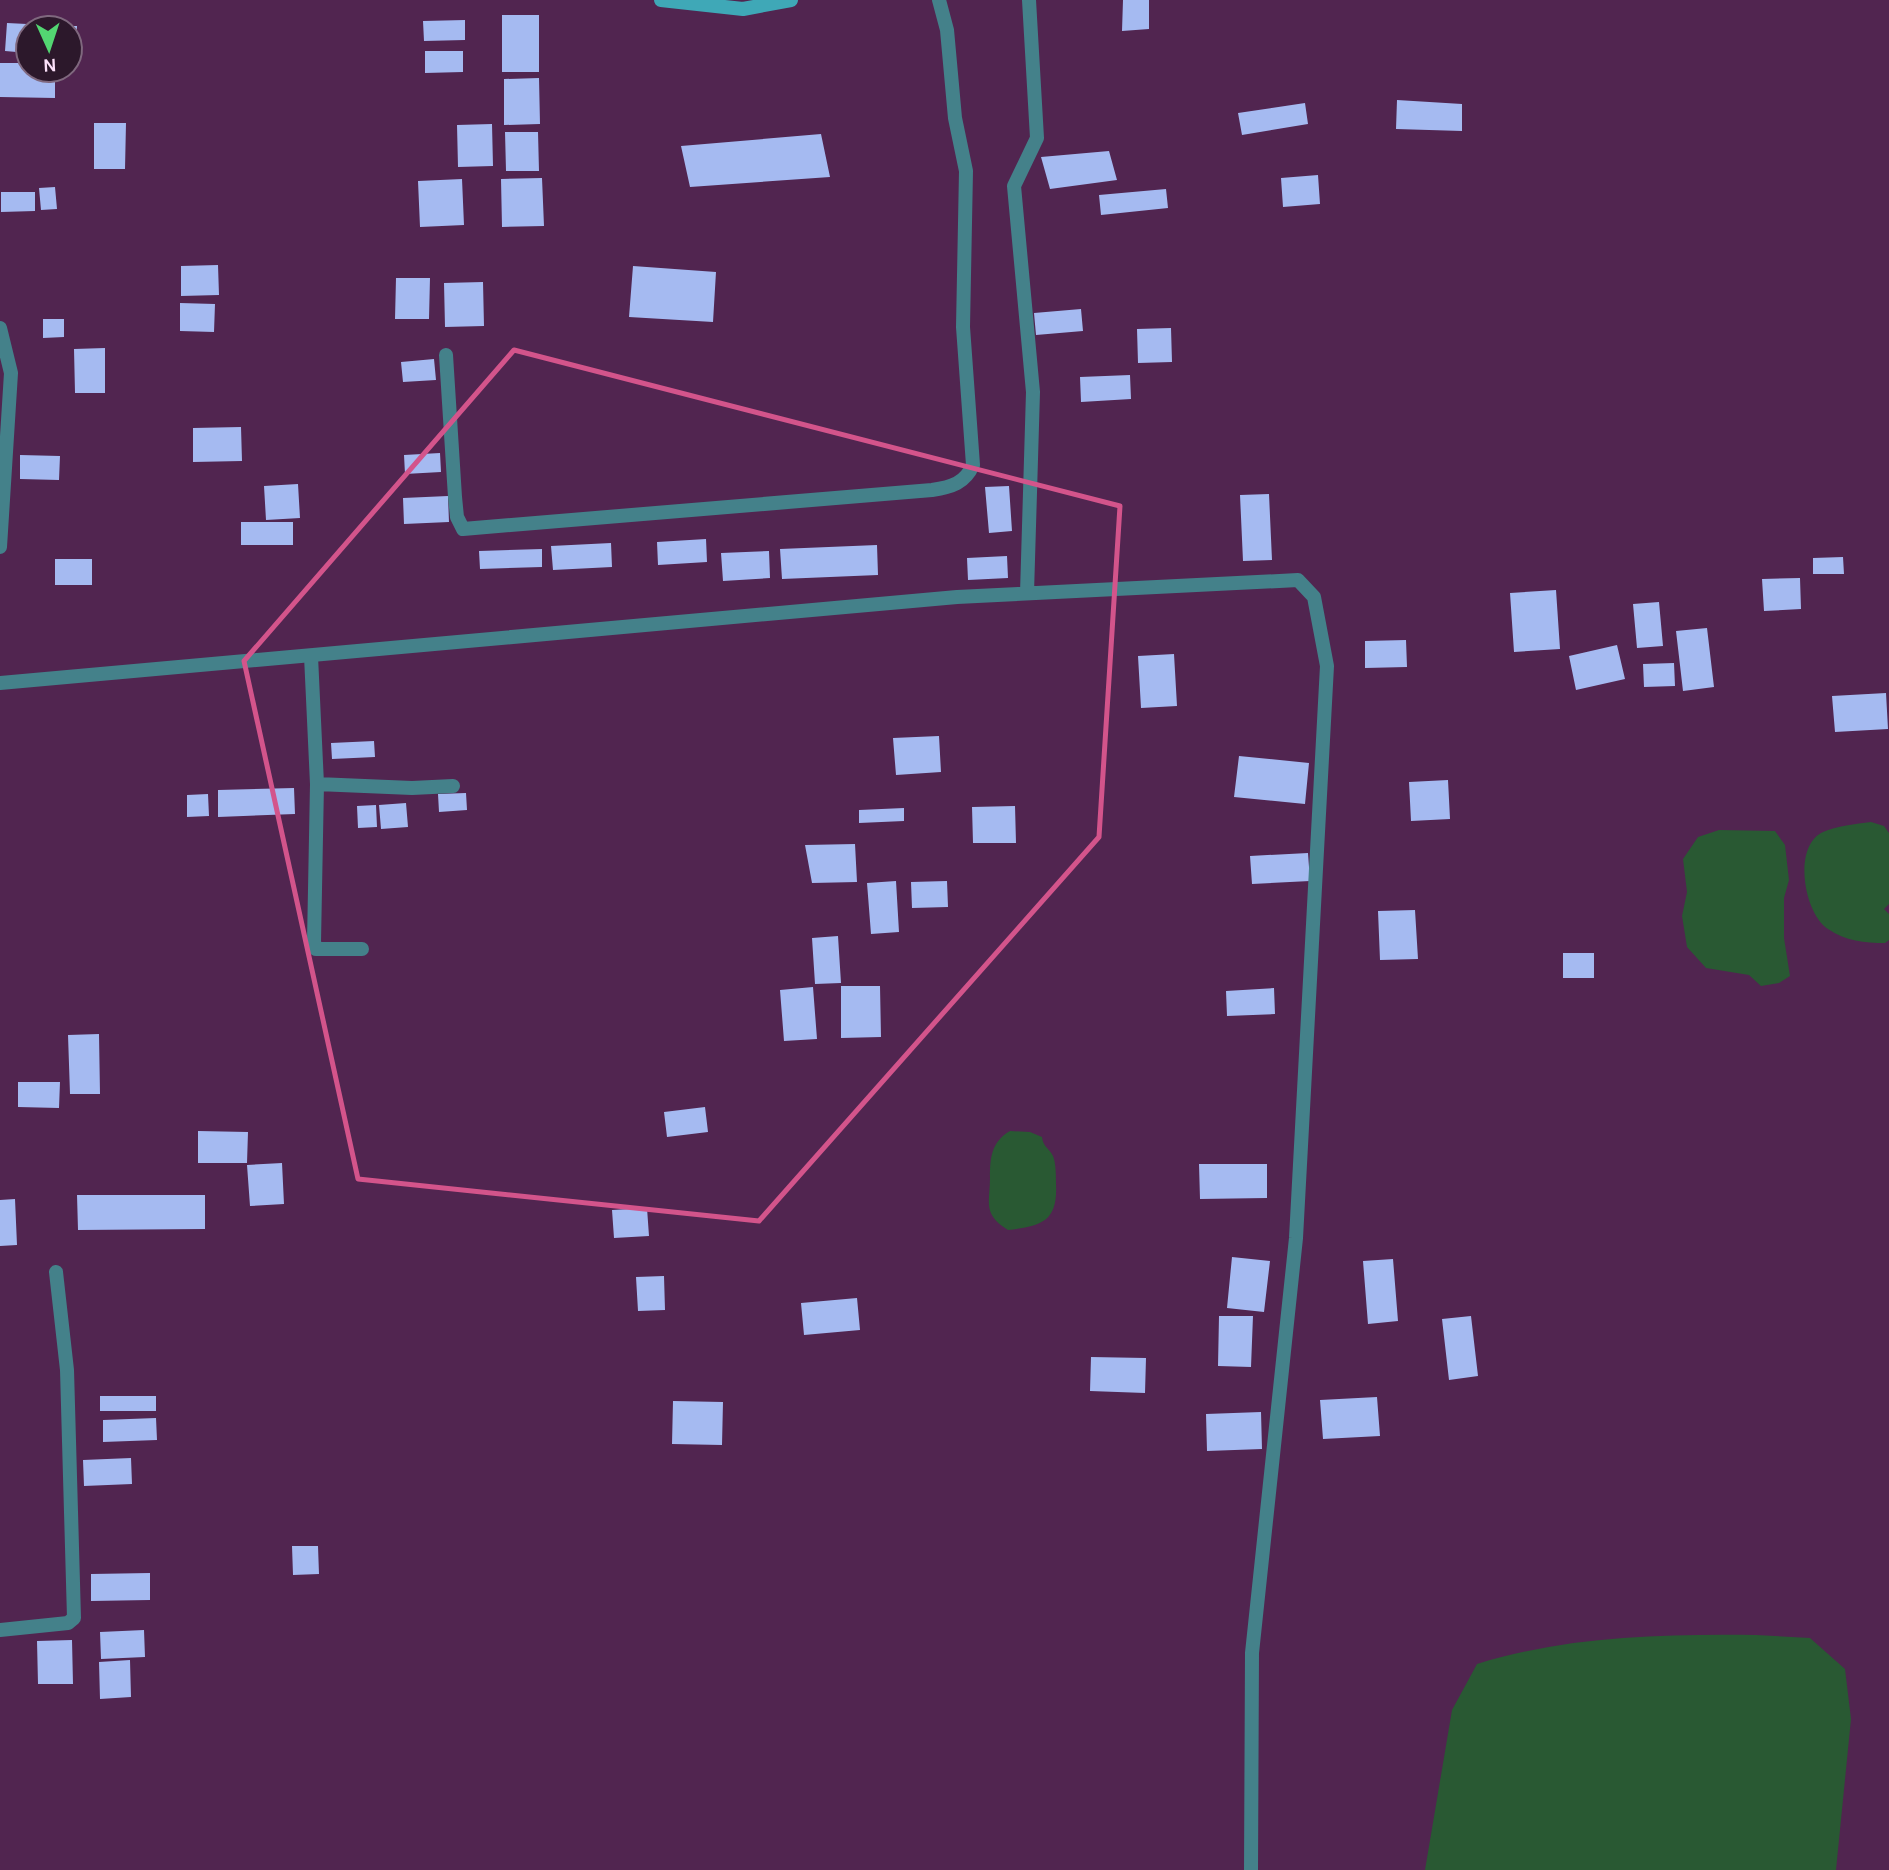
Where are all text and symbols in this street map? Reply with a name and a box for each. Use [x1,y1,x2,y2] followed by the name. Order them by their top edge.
[14,14,84,84] north arrow
[42,54,57,76] text: N

